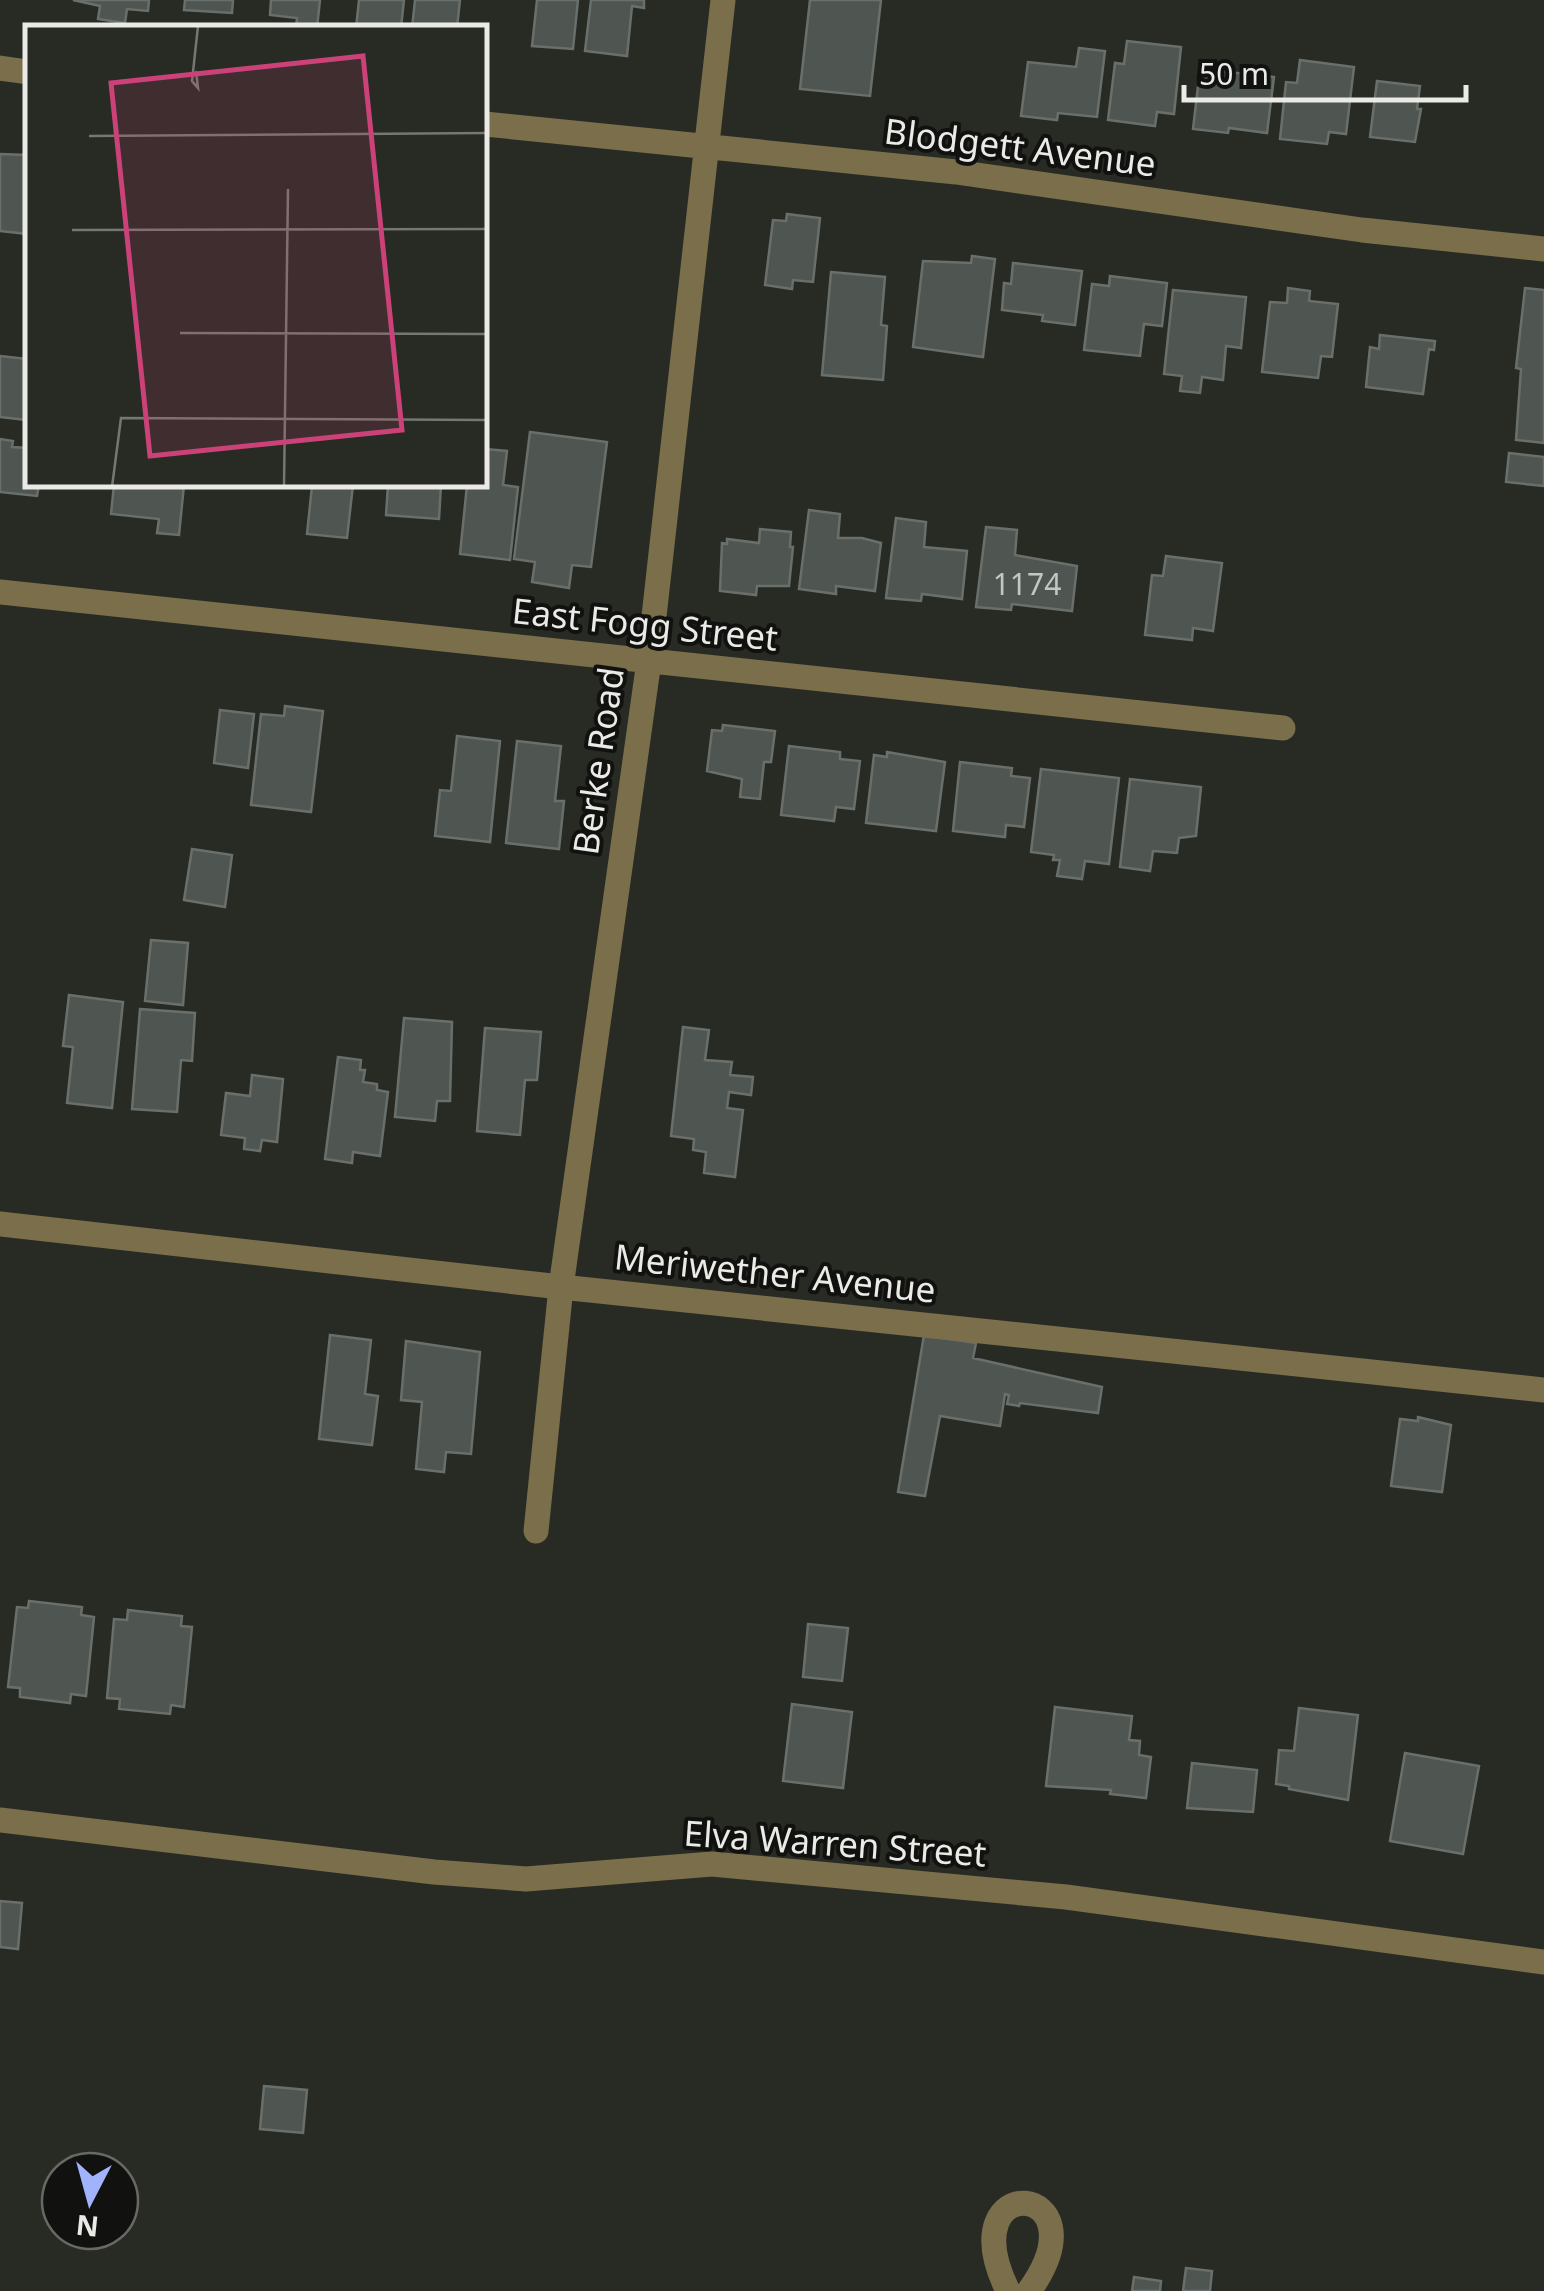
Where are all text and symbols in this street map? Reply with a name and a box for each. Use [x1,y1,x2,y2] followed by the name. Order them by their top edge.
[25,25,488,488] inset map
[1184,40,1466,102] scale bar
[1199,53,1269,94] text: 50 m
[882,107,1159,186] street label: Blodgett Avenue
[993,563,1061,604] house number: 1174
[510,586,780,661] street label: East Fogg Street
[561,664,634,857] street label: Berke Road
[612,1232,938,1313] street label: Meriwether Avenue
[682,1808,988,1877] street label: Elva Warren Street
[40,2151,140,2251] north arrow
[74,2207,101,2247] text: N

